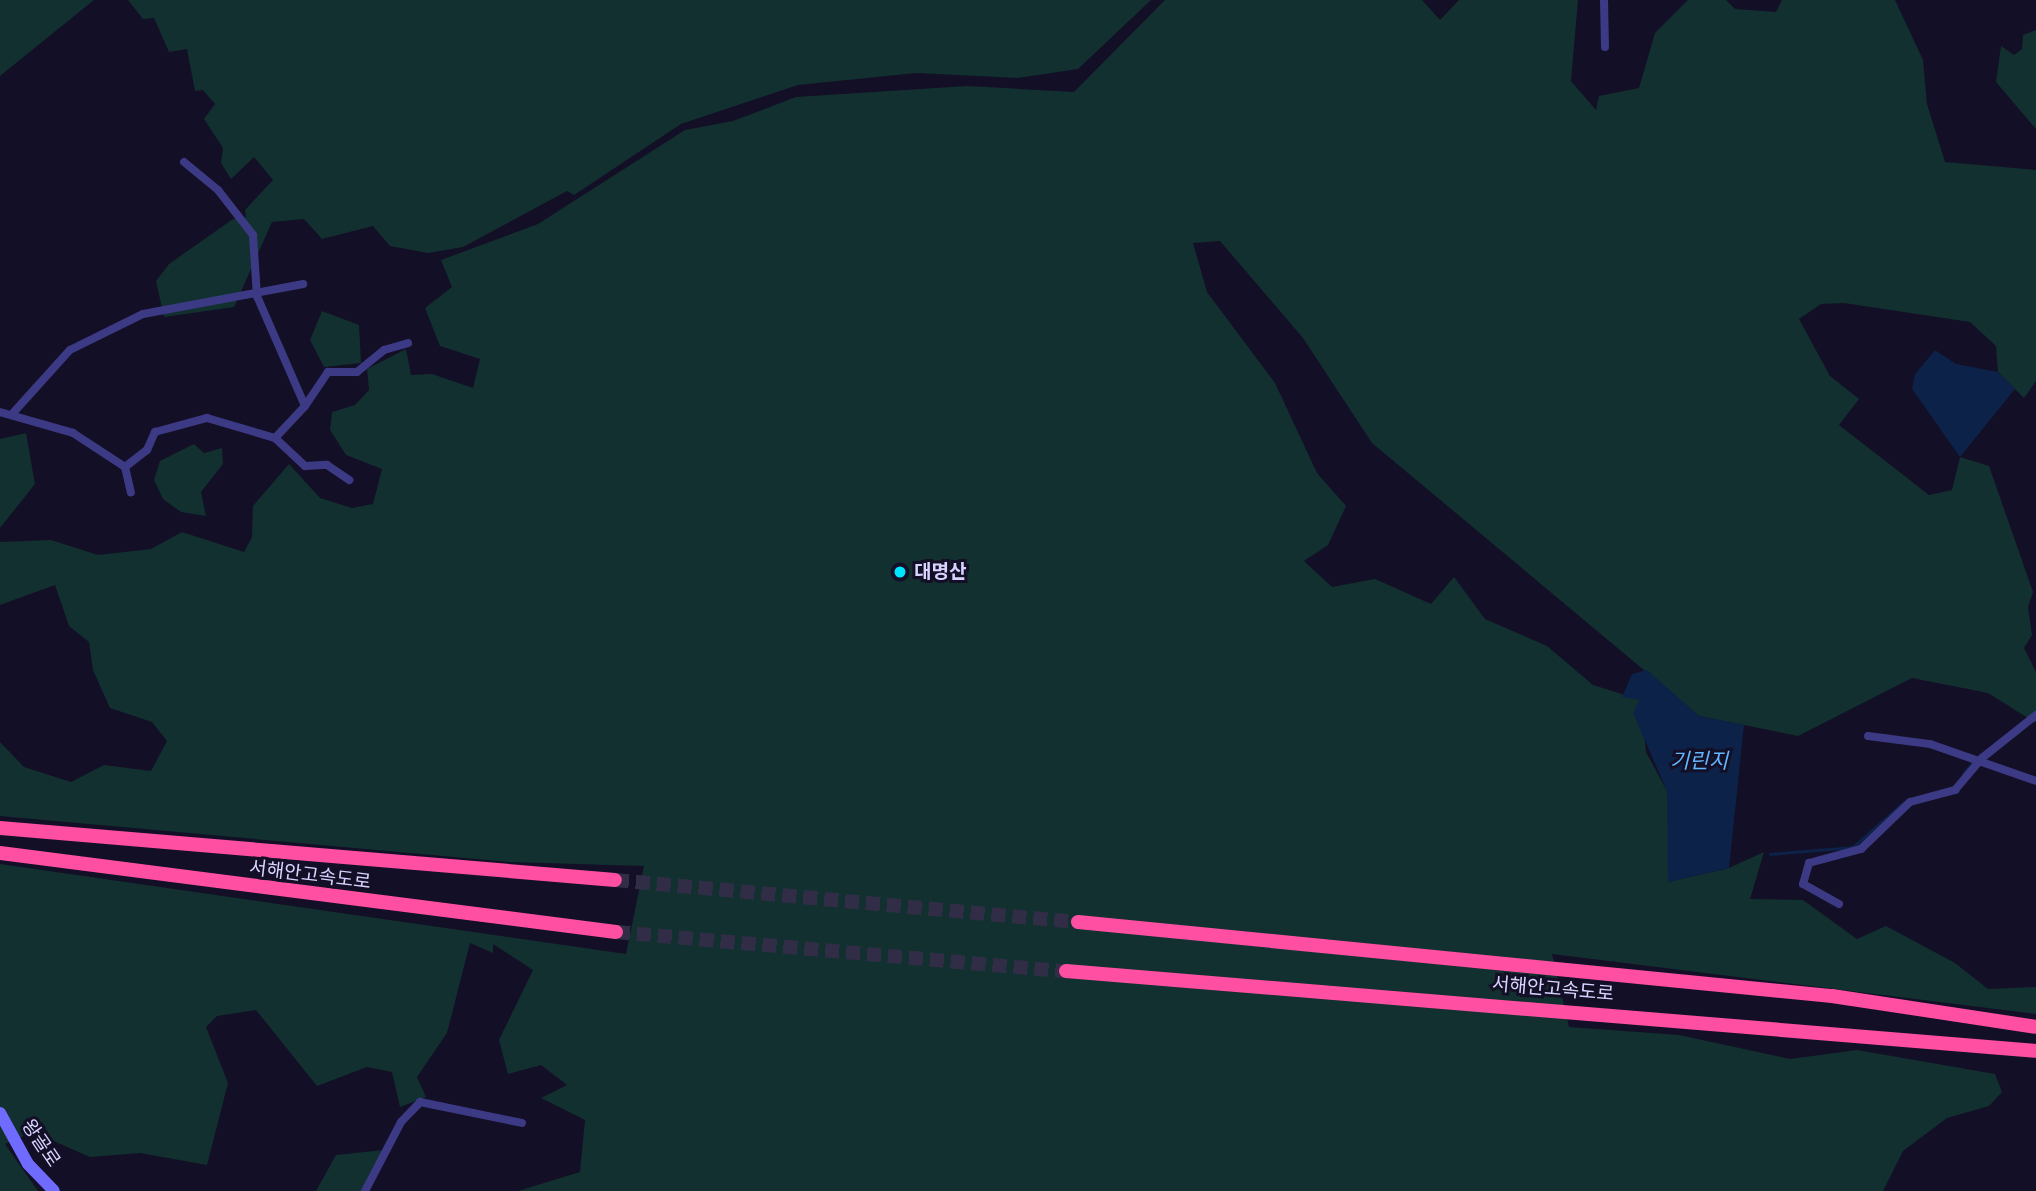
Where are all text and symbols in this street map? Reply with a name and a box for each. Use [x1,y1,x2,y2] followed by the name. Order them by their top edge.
[914,561,966,583] place label: 대명산
[892,564,908,580] marker: 대명산
[1670,747,1728,773] water label: 기린지
[248,856,372,894] street label: 서해안고속도로
[1491,972,1615,1006] street label: 서해안고속도로
[17,1115,65,1171] street label: 왕골로

